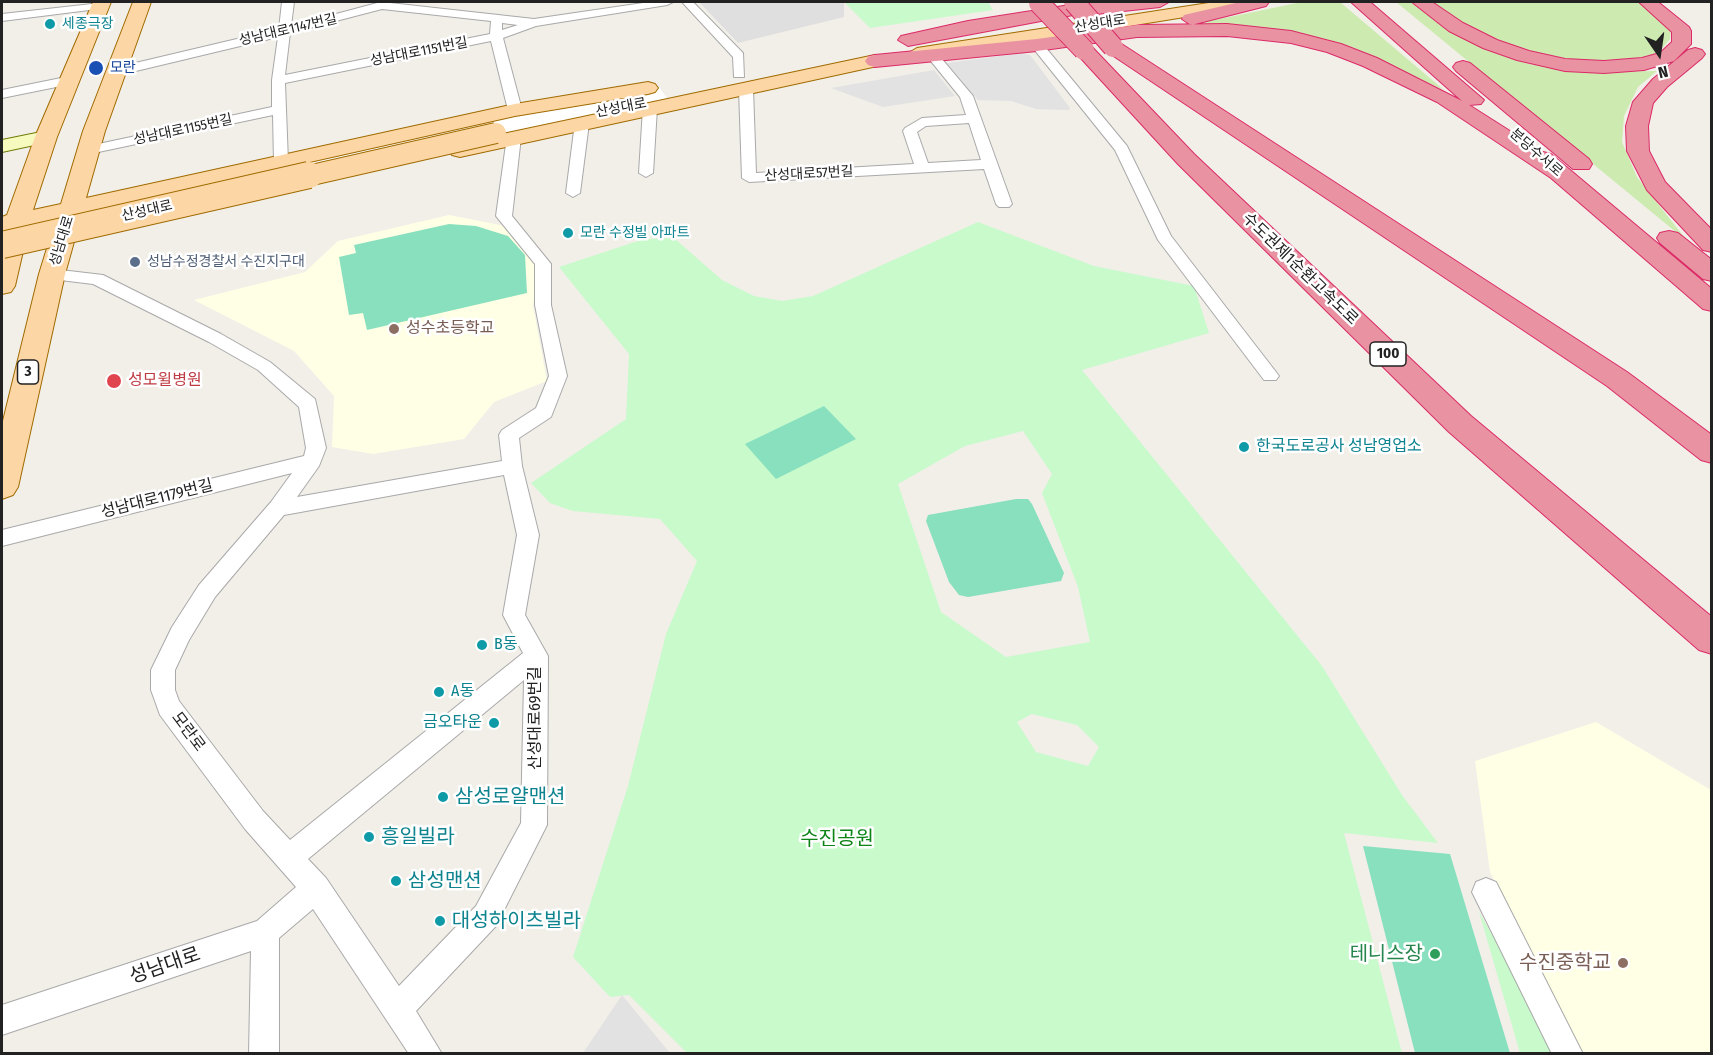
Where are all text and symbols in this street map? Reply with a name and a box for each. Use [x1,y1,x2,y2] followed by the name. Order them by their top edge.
[237,11,339,49] street label: 성남대로1147번길
[1073,12,1127,36] street label: 산성대로
[62,16,114,32] place label: 세종극장
[43,17,57,31] marker: 세종극장
[1629,24,1689,84] north arrow
[369,34,469,70] street label: 성남대로1151번길
[87,59,105,77] marker: 모란
[110,60,136,76] place label: 모란
[1656,62,1670,82] text: N
[594,95,648,121] street label: 산성대로
[132,111,234,149] street label: 성남대로1155번길
[1506,126,1566,180] street label: 분당수서로
[764,163,854,185] street label: 산성대로57번길
[120,197,174,225] street label: 산성대로
[1238,209,1362,329] street label: 수도권제1순환고속도로
[46,214,78,268] street label: 성남대로
[580,225,690,241] place label: 모란 수정빌 아파트
[561,226,575,240] marker: 모란 수정빌 아파트
[147,254,305,270] place label: 성남수정경찰서 수진지구대
[128,255,142,269] marker: 성남수정경찰서 수진지구대
[406,319,494,339] place label: 성수초등학교
[387,322,401,336] marker: 성수초등학교
[1370,342,1406,366] road number: 100
[18,360,38,384] road number: 3
[128,371,202,391] place label: 성모윌병원
[105,372,123,390] marker: 성모윌병원
[1256,437,1422,457] place label: 한국도로공사 성남영업소
[1237,440,1251,454] marker: 한국도로공사 성남영업소
[99,476,215,522] street label: 성남대로1179번길
[494,635,517,655] place label: B동
[475,638,489,652] marker: B동
[526,666,546,770] street label: 산성대로69번길
[451,682,474,702] place label: A동
[432,685,446,699] marker: A동
[167,709,209,755] street label: 모란로
[423,713,482,733] place label: 금오타운
[487,716,501,730] marker: 금오타운
[455,785,565,809] place label: 삼성로얄맨션
[436,790,450,804] marker: 삼성로얄맨션
[381,825,455,849] place label: 흥일빌라
[800,827,874,851] park label: 수진공원
[362,830,376,844] marker: 흥일빌라
[408,869,482,893] place label: 삼성맨션
[389,874,403,888] marker: 삼성맨션
[452,909,581,933] place label: 대성하이츠빌라
[433,914,447,928] marker: 대성하이츠빌라
[1349,942,1423,966] place label: 테니스장
[126,943,204,989] street label: 성남대로
[1428,947,1442,961] marker: 테니스장
[1519,951,1611,975] place label: 수진중학교
[1616,956,1630,970] marker: 수진중학교

